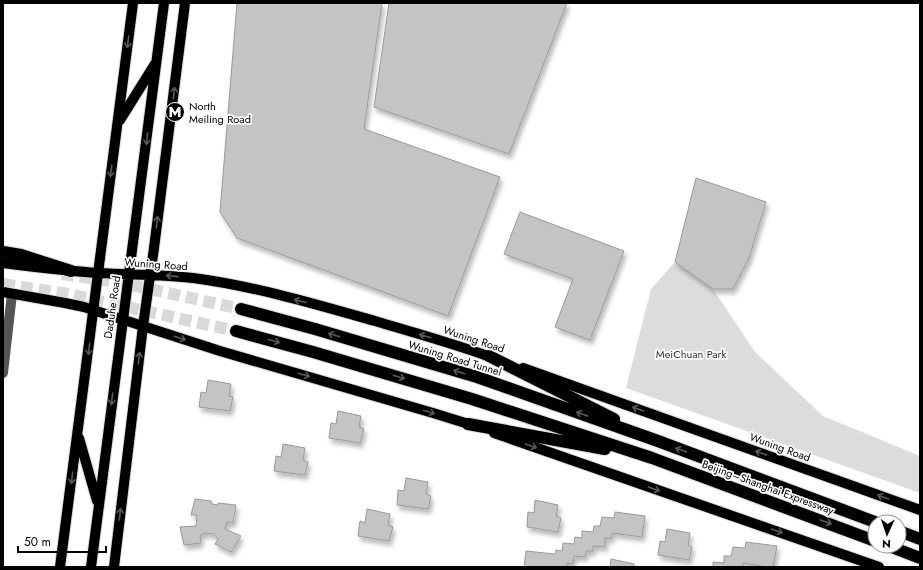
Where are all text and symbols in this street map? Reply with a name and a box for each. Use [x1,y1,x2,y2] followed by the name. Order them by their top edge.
[124,35,132,48] one-way arrow
[170,87,178,100] one-way arrow
[189,98,251,127] place label: North Meiling Road
[164,101,186,123] metro station icon: North Meiling Road
[143,132,150,145] one-way arrow
[107,164,115,177] one-way arrow
[154,216,161,229] one-way arrow
[124,254,188,274] street label: Wuning Road
[166,273,179,280] one-way arrow
[100,275,124,339] street label: Daduhe Road
[293,296,306,304] one-way arrow
[441,322,507,356] street label: Wuning Road
[328,331,341,338] one-way arrow
[418,332,431,339] one-way arrow
[173,335,186,342] one-way arrow
[406,336,504,380] street label: Wuning Road Tunnel
[267,338,280,346] one-way arrow
[85,342,92,355] one-way arrow
[656,346,726,362] park label: MeiChuan Park
[135,351,143,364] one-way arrow
[452,368,465,375] one-way arrow
[298,372,311,379] one-way arrow
[392,374,405,381] one-way arrow
[108,393,116,406] one-way arrow
[633,405,645,413] one-way arrow
[422,409,435,416] one-way arrow
[576,410,588,418] one-way arrow
[747,429,813,465] street label: Wuning Road
[524,443,537,450] one-way arrow
[675,446,688,453] one-way arrow
[754,449,767,456] one-way arrow
[700,456,836,518] street label: Beijing–Shanghai Expressway
[68,471,76,484] one-way arrow
[647,485,659,493] one-way arrow
[878,492,890,500] one-way arrow
[116,508,124,521] one-way arrow
[867,514,907,554] north arrow
[819,519,831,527] one-way arrow
[18,528,106,554] scale bar
[770,528,782,536] one-way arrow
[24,533,51,551] text: 50 m
[882,536,891,552] text: N

